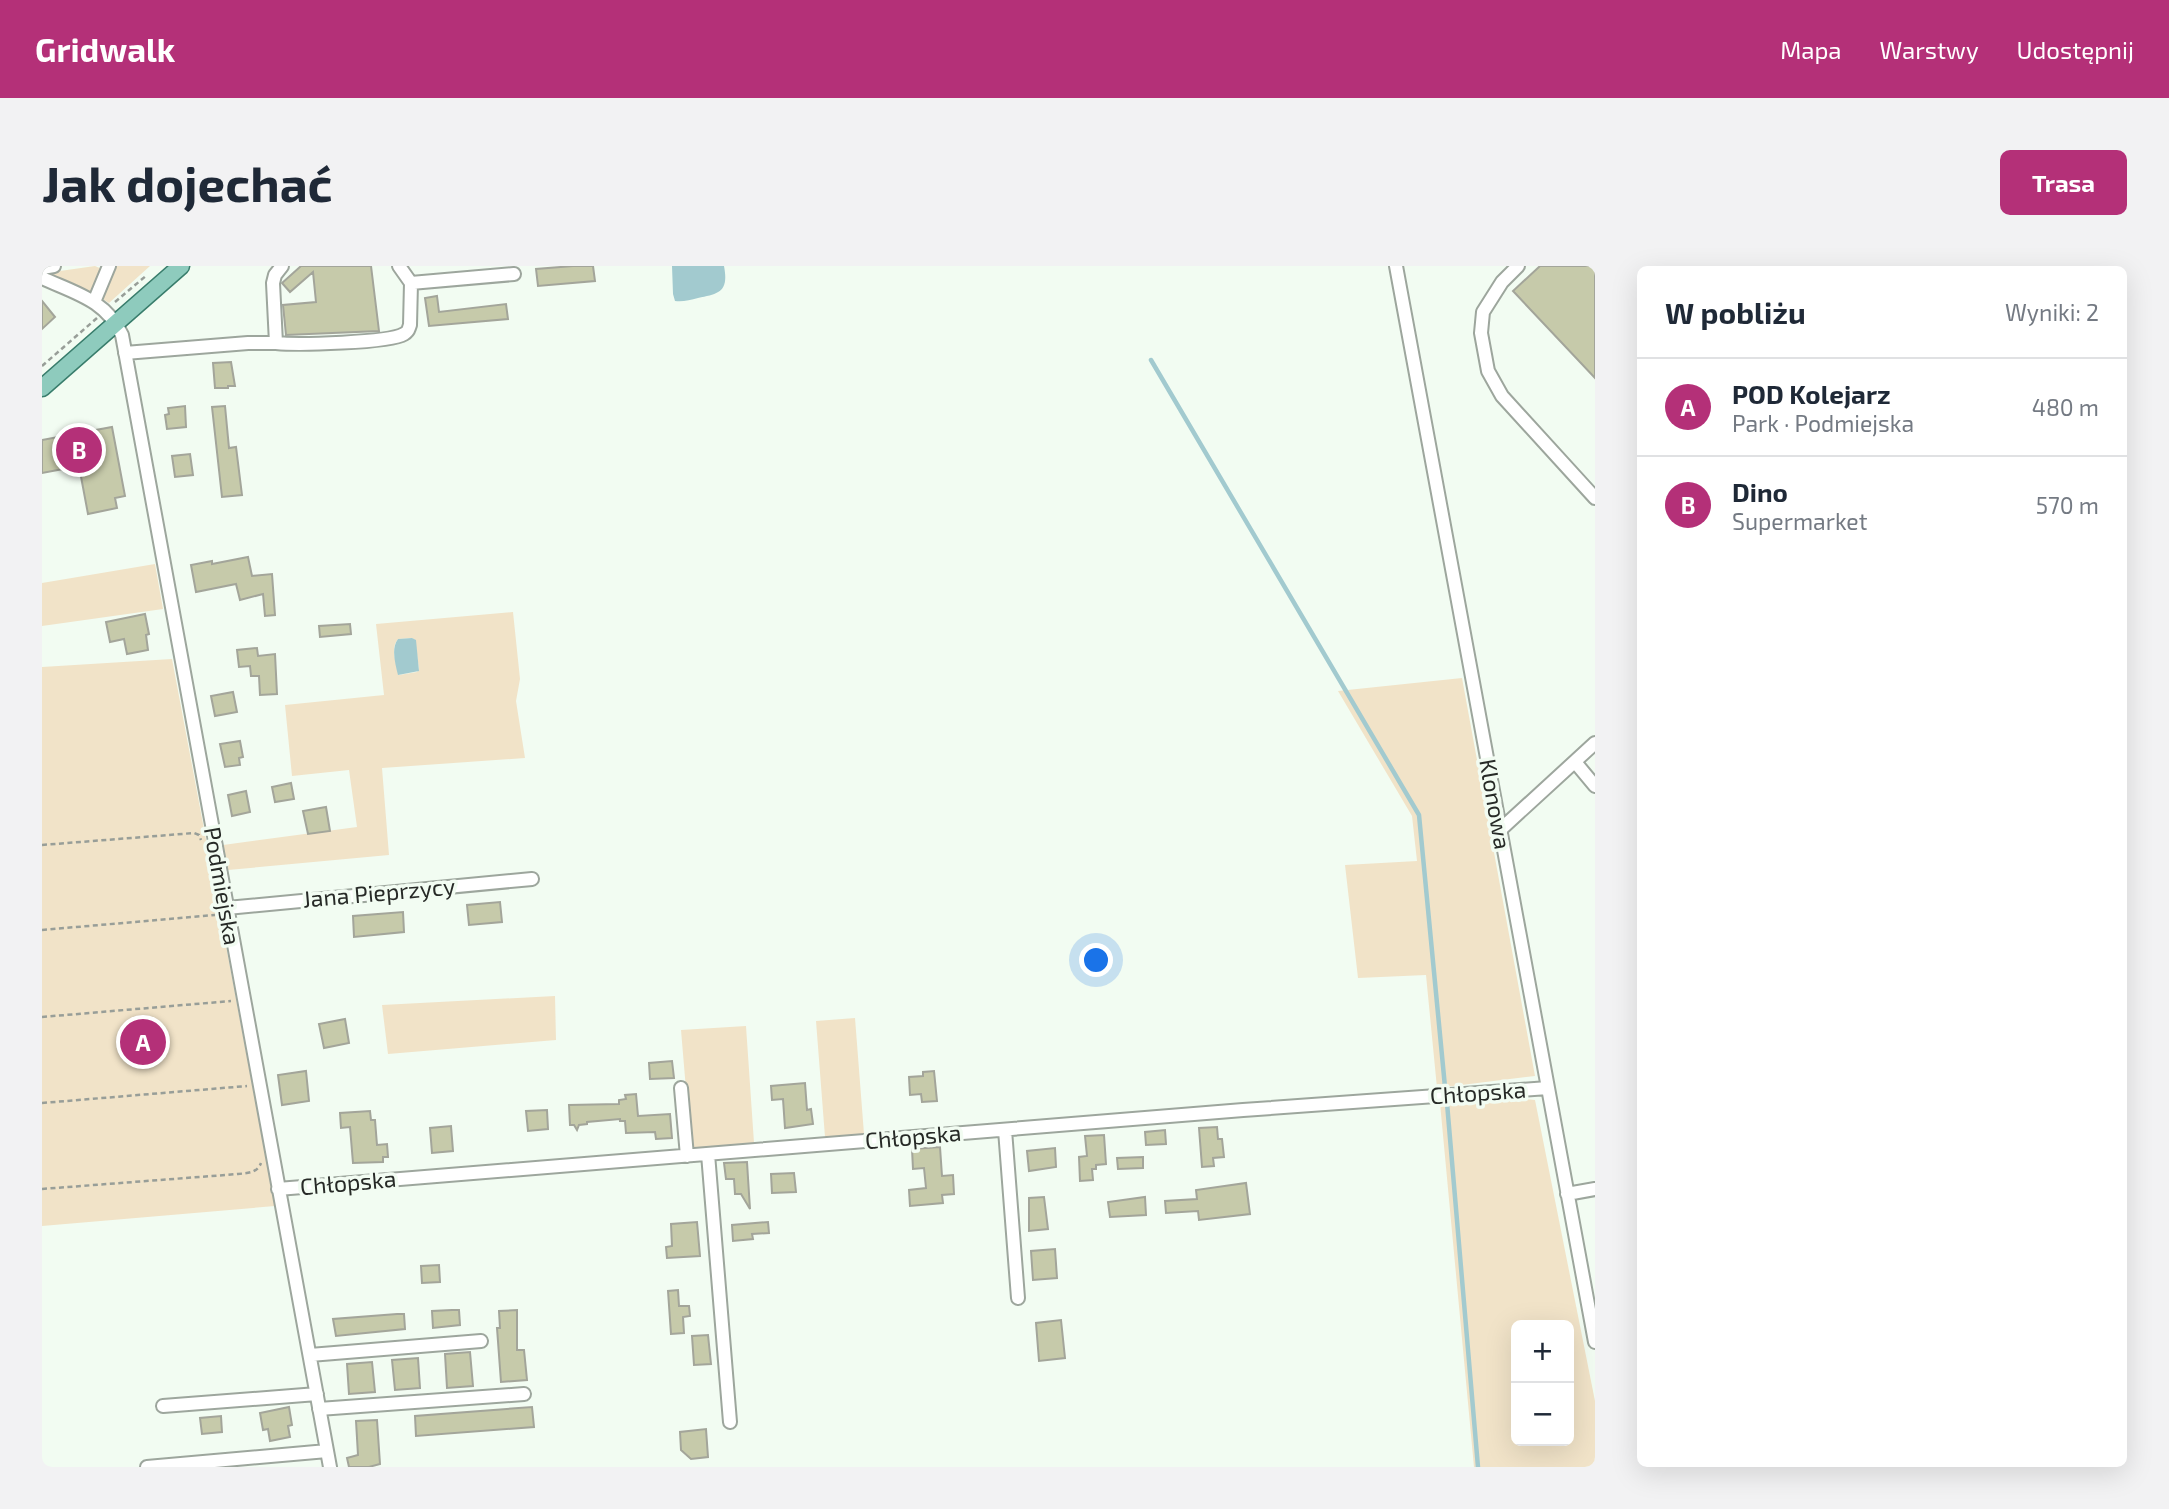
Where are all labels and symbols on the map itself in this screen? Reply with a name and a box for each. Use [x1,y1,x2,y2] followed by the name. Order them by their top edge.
[56,424,102,476] pin: B
[1474,756,1518,851] street label: Klonowa
[199,824,247,947] street label: Podmiejska
[302,871,456,913] street label: Jana Pieprzycy
[1079,943,1113,977] your location
[120,1016,166,1068] pin: A
[1429,1075,1527,1109] street label: Chłopska
[864,1118,962,1154] street label: Chłopska
[299,1164,397,1200] street label: Chłopska

